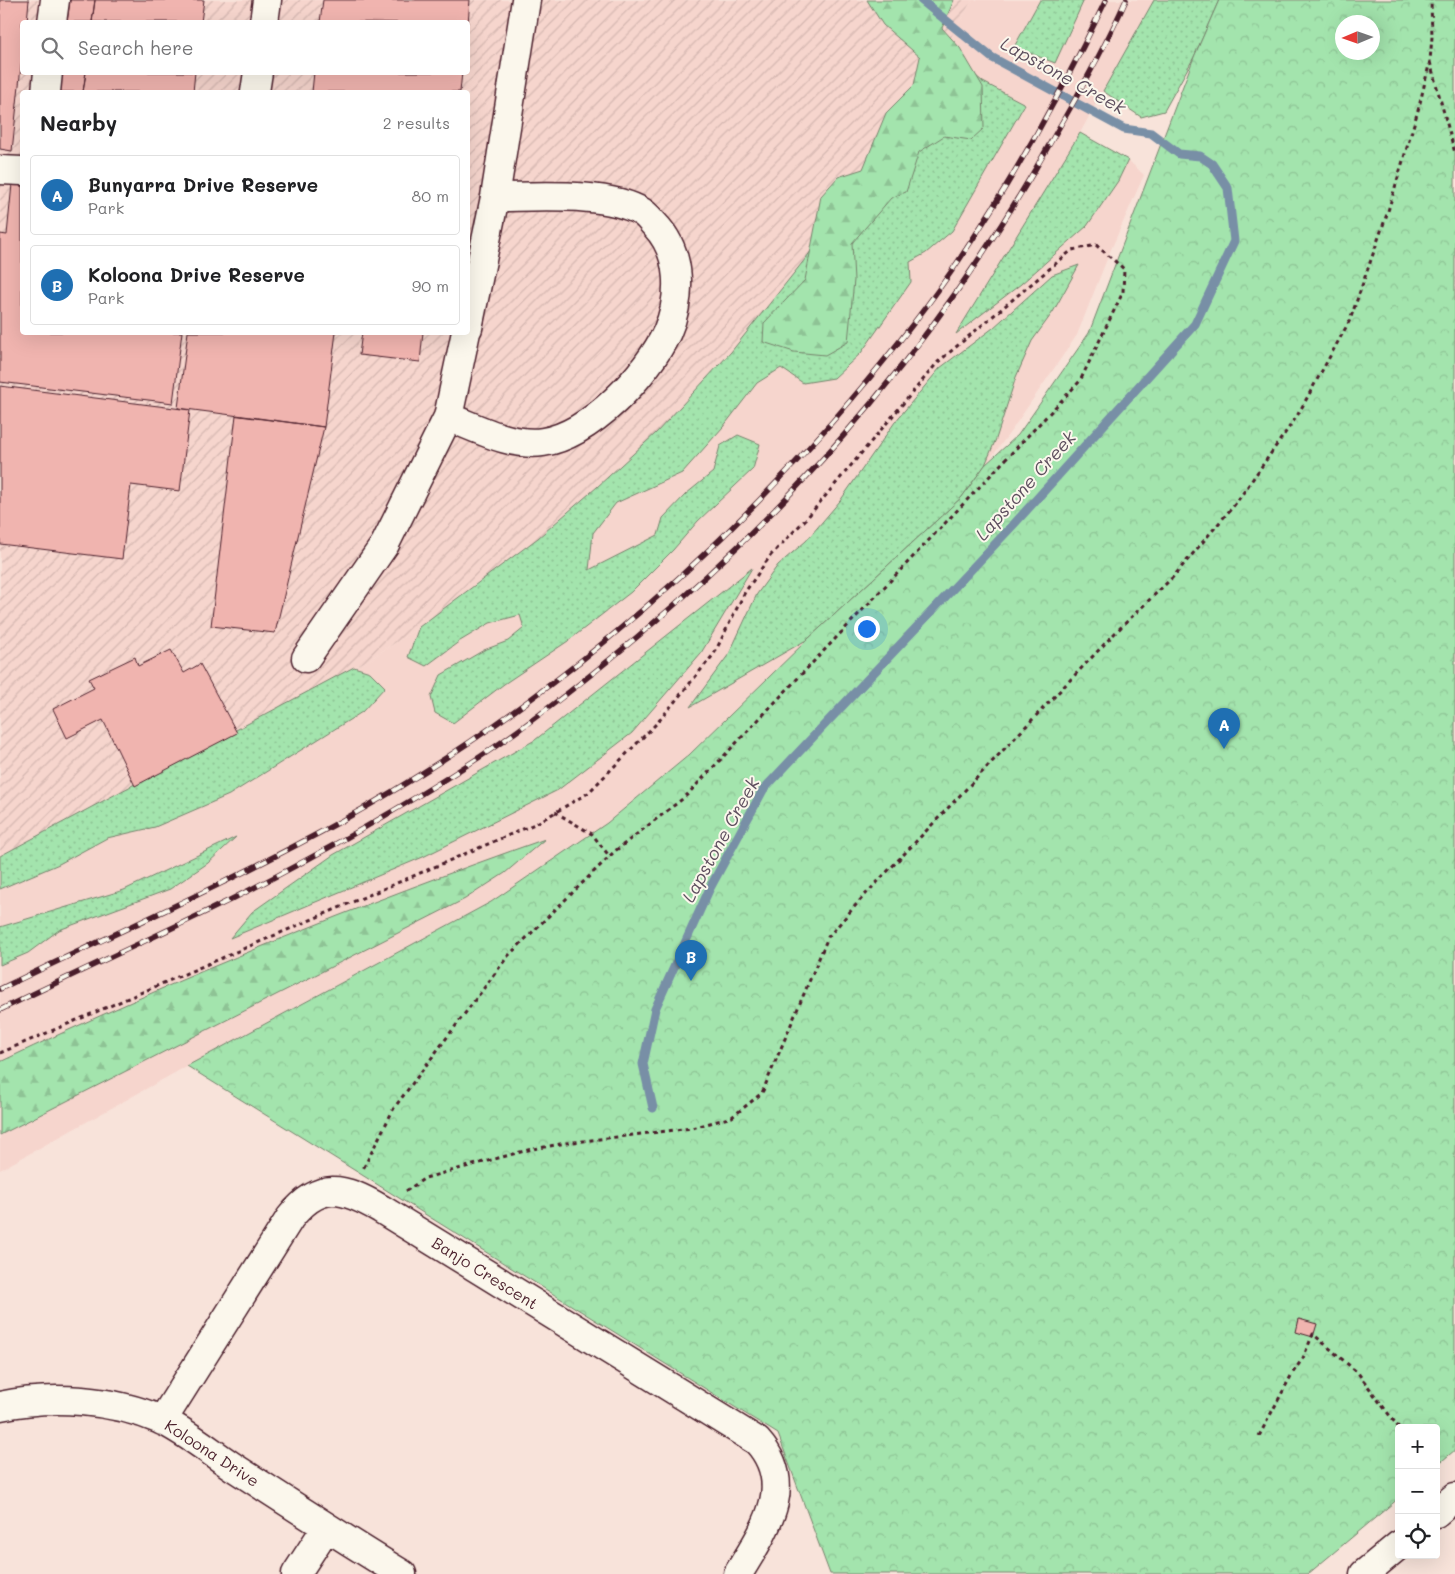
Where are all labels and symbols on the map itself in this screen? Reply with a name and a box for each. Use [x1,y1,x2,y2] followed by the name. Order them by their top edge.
[1335,15,1380,60] north arrow
[997,31,1131,120] water label: Lapstone Creek
[970,425,1081,545] water label: Lapstone Creek
[854,616,880,642] your location
[1208,708,1240,749] pin: A
[676,772,765,906] water label: Lapstone Creek
[675,940,707,981] pin: B
[428,1232,542,1314] street label: Banjo Crescent
[161,1414,263,1491] street label: Koloona Drive

